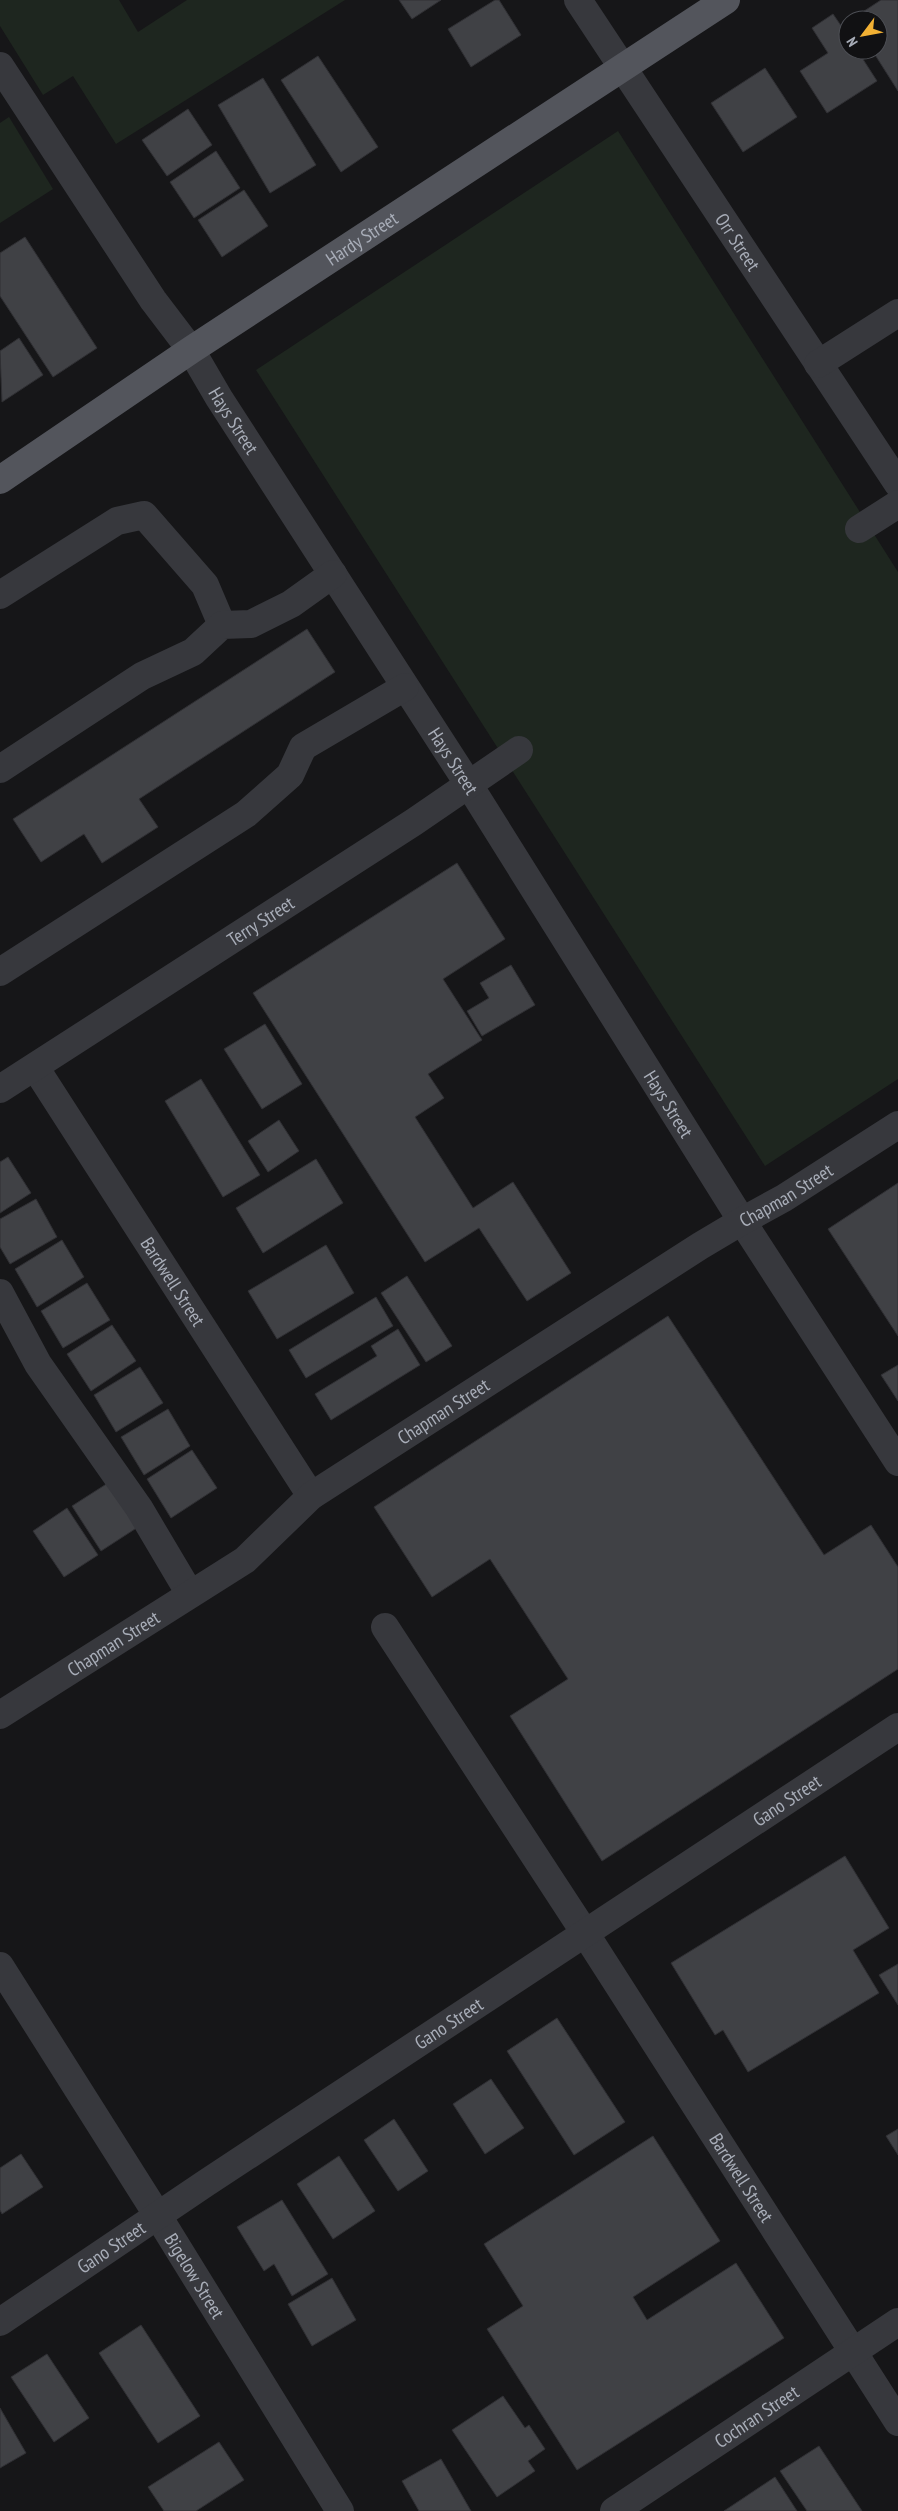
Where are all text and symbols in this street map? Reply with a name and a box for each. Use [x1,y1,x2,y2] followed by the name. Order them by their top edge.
[838,10,888,60] north arrow
[842,34,862,50] text: N
[321,206,403,271] street label: Hardy Street
[710,208,766,276] street label: Orr Street
[203,383,264,459] street label: Hays Street
[423,723,484,799] street label: Hays Street
[223,890,299,951] street label: Terry Street
[639,1066,699,1143] street label: Hays Street
[735,1158,838,1232] street label: Chapman Street
[135,1232,211,1331] street label: Bardwell Street
[393,1372,494,1449] street label: Chapman Street
[63,1605,165,1681] street label: Chapman Street
[748,1769,826,1832] street label: Gano Street
[410,1992,488,2054] street label: Gano Street
[704,2129,779,2227] street label: Bardwell Street
[72,2215,150,2279] street label: Gano Street
[159,2229,231,2324] street label: Bigelow Street
[710,2379,804,2453] street label: Cochran Street

